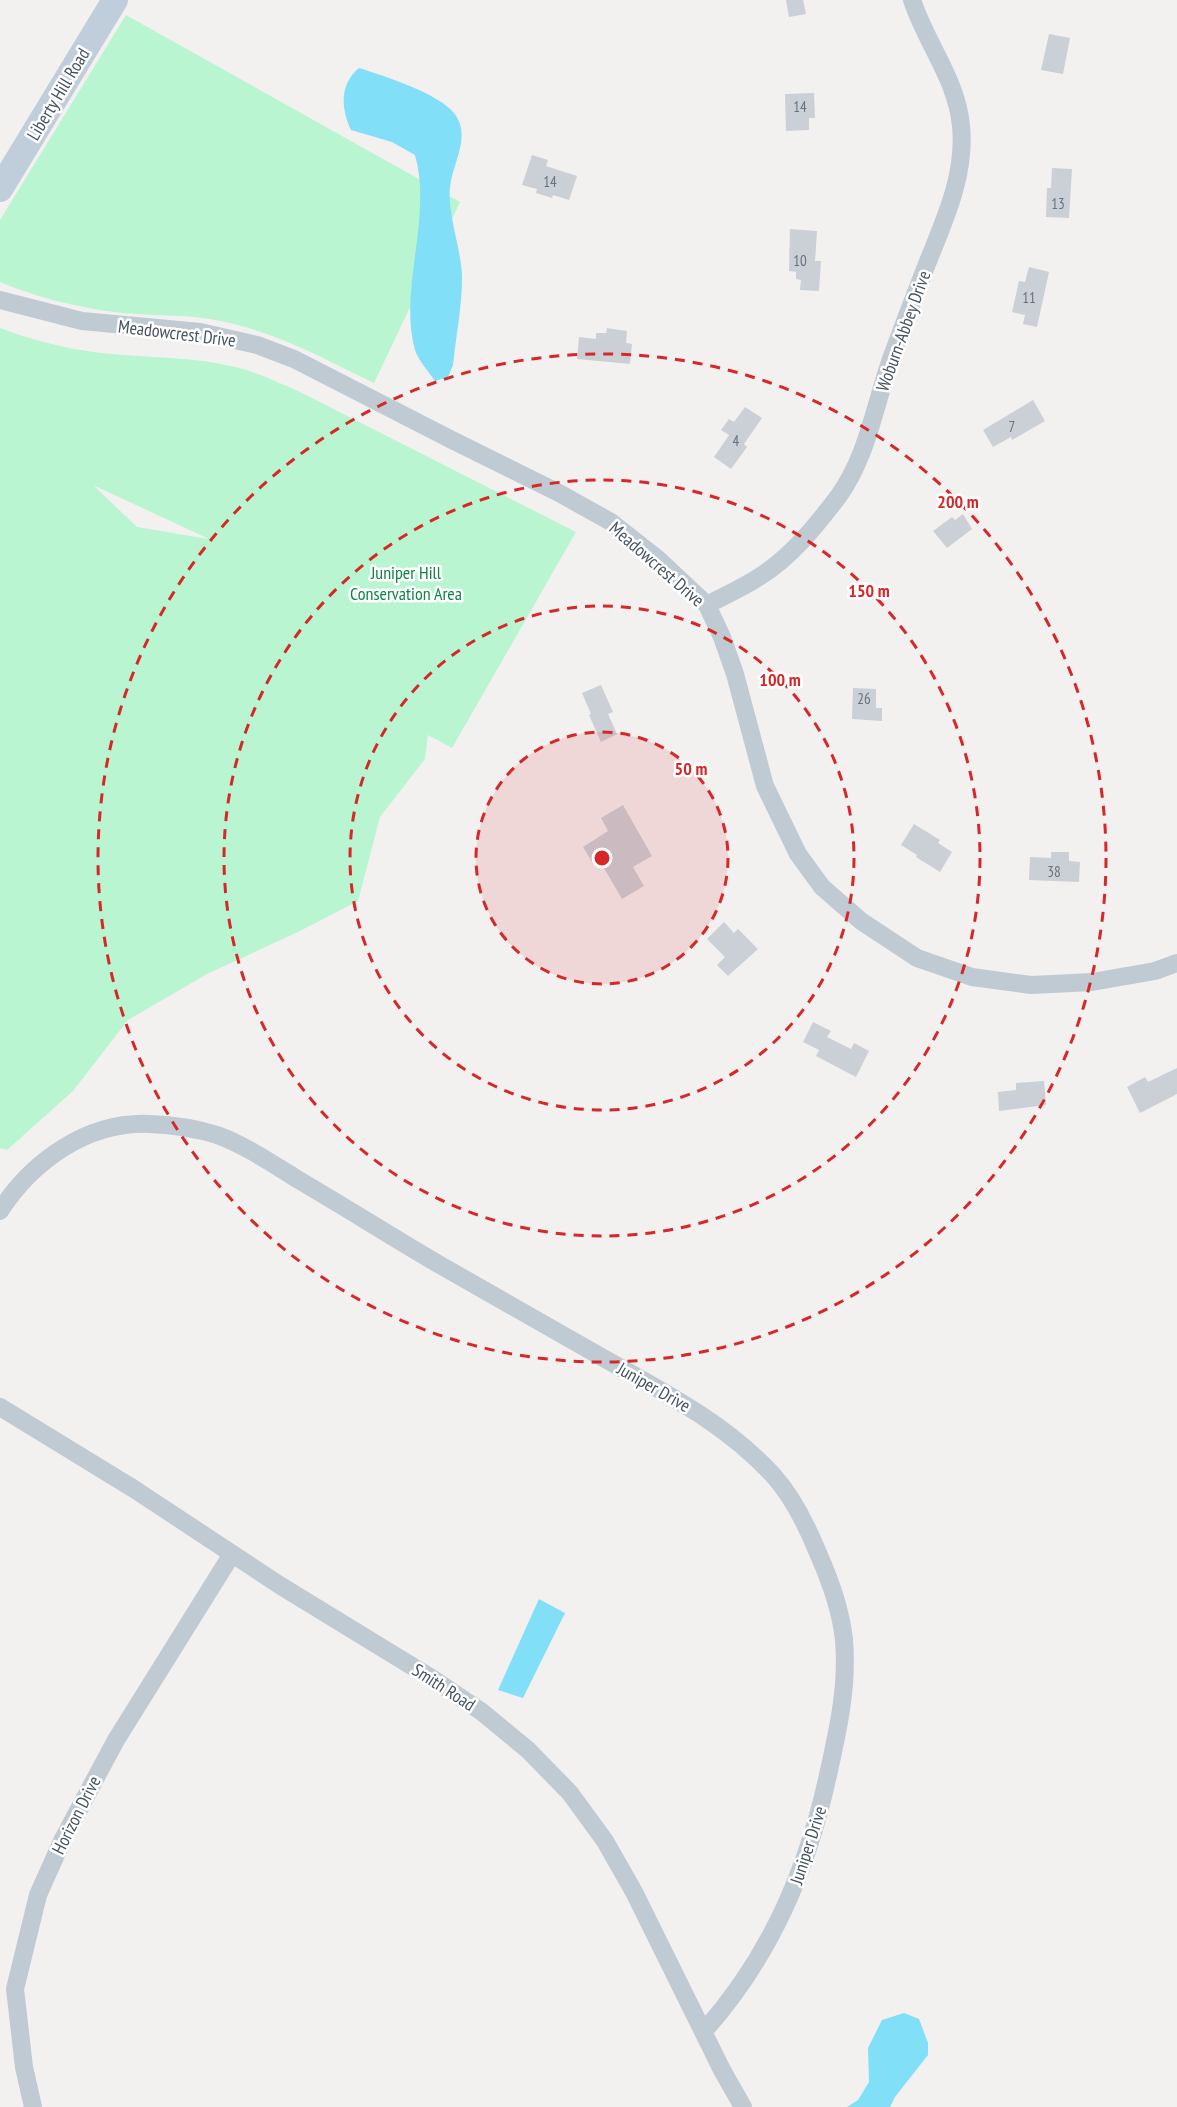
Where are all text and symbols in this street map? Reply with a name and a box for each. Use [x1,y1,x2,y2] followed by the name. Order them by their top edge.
[22,44,94,144] street label: Liberty Hill Road
[793,97,807,116] house number: 14
[543,172,557,191] house number: 14
[1051,194,1065,213] house number: 13
[793,251,807,270] house number: 10
[870,267,936,395] street label: Woburn-Abbey Drive
[1022,288,1036,307] house number: 11
[117,314,237,352] street label: Meadowcrest Drive
[1009,417,1015,436] house number: 7
[733,431,740,450] house number: 4
[937,490,979,513] text: 200 m
[605,517,709,611] street label: Meadowcrest Drive
[350,561,462,605] park label: Juniper Hill Conservation Area
[848,579,890,602] text: 150 m
[759,668,801,691] text: 100 m
[857,689,871,708] house number: 26
[675,757,707,780] text: 50 m
[592,848,612,868] centre of rings
[1047,862,1061,881] house number: 38
[612,1356,695,1417] street label: Juniper Drive
[408,1658,480,1716] street label: Smith Road
[47,1772,105,1858] street label: Horizon Drive
[784,1803,831,1888] street label: Juniper Drive

